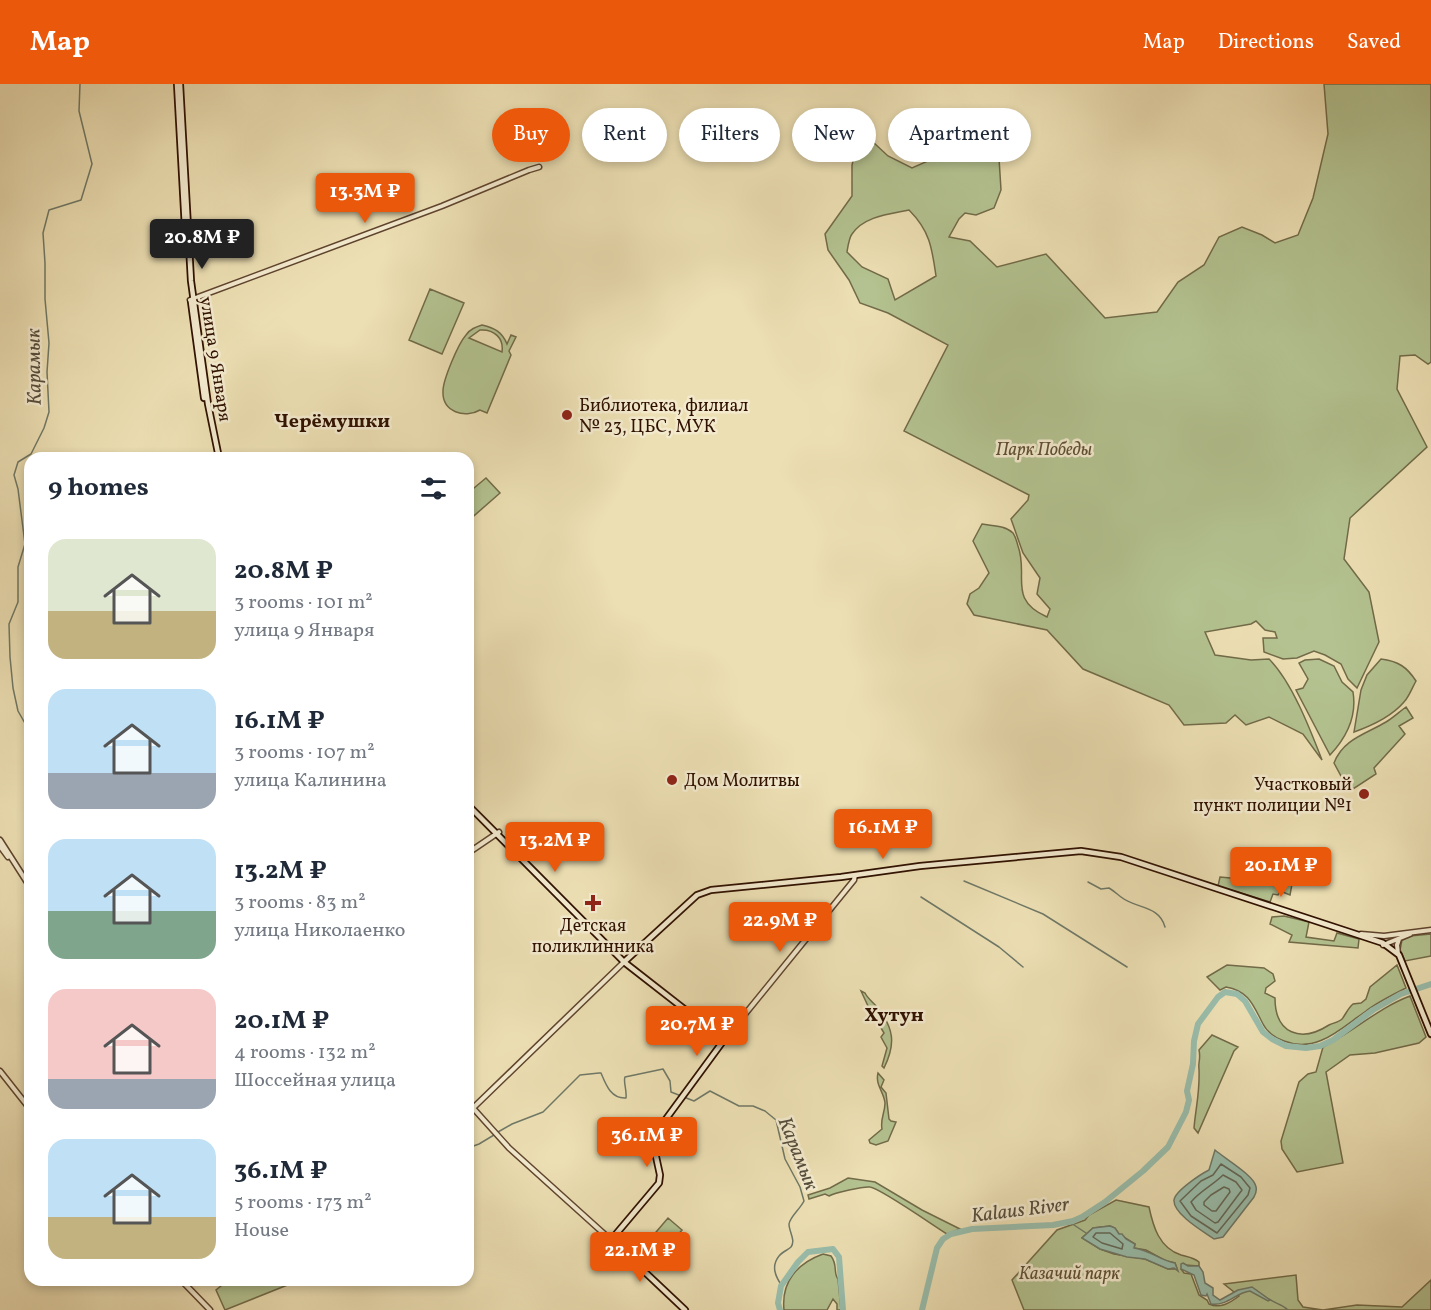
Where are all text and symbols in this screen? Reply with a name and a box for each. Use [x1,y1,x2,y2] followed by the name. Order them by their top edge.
[30,23,90,62] text: Map
[1143,28,1185,57] text: Map
[1218,28,1314,57] text: Directions
[1347,28,1401,57] text: Saved
[492,108,570,162] chip: Buy
[582,108,667,162] chip: Rent
[679,108,780,162] chip: Filters
[792,108,876,162] chip: New
[888,108,1031,162] chip: Apartment
[310,173,420,224] pin: 13.3M ₽
[330,178,400,206] text: 13.3M ₽
[147,219,257,270] pin: 20.8M ₽
[164,224,240,252] text: 20.8M ₽
[192,295,237,424] street label: улица 9 Января
[20,328,50,406] water label: Карамык
[579,394,749,440] place label: Библиотека, филиал № 23, ЦБС, МУК
[274,408,390,436] district label: Черёмушки
[560,408,574,422] marker: Библиотека, филиал № 23, ЦБС, МУК
[996,438,1092,463] park label: Парк Победы
[48,470,149,506] text: 9 homes
[417,472,450,505] icon: filters
[234,553,333,589] text: 20.8M ₽
[96,563,168,635] icon: home
[234,589,373,617] text: 3 rooms · 101 m²
[234,617,374,645] text: улица 9 Января
[234,703,325,739] text: 16.1M ₽
[96,713,168,785] icon: home
[234,739,375,767] text: 3 rooms · 107 m²
[234,767,387,795] text: улица Калинина
[684,769,800,794] place label: Дом Молитвы
[665,773,679,787] marker: Дом Молитвы
[1193,773,1352,819] place label: Участковый пункт полиции №1
[1357,787,1371,801] marker: Участковый пункт полиции №1
[828,809,938,860] pin: 16.1M ₽
[848,814,918,842] text: 16.1M ₽
[500,822,610,873] pin: 13.2M ₽
[519,827,591,855] text: 13.2M ₽
[1226,847,1336,898] pin: 20.1M ₽
[1244,852,1318,880] text: 20.1M ₽
[234,853,327,889] text: 13.2M ₽
[96,863,168,935] icon: home
[234,889,366,917] text: 3 rooms · 83 m²
[584,894,602,912] marker: Детская поликлинника
[725,902,835,953] pin: 22.9M ₽
[743,907,817,935] text: 22.9M ₽
[532,914,654,960] place label: Детская поликлинника
[234,917,405,945] text: улица Николаенко
[864,1002,924,1030] district label: Хутун
[234,1003,329,1039] text: 20.1M ₽
[642,1006,752,1057] pin: 20.7M ₽
[660,1011,734,1039] text: 20.7M ₽
[96,1013,168,1085] icon: home
[234,1039,376,1067] text: 4 rooms · 132 m²
[234,1067,396,1095] text: Шоссейная улица
[770,1113,825,1195] water label: Карамык
[592,1117,702,1168] pin: 36.1M ₽
[611,1122,683,1150] text: 36.1M ₽
[234,1153,328,1189] text: 36.1M ₽
[96,1163,168,1235] icon: home
[234,1189,372,1217] text: 5 rooms · 173 m²
[969,1191,1072,1231] water label: Kalaus River
[234,1217,289,1245] text: House
[585,1232,695,1283] pin: 22.1M ₽
[604,1237,676,1265] text: 22.1M ₽
[1019,1262,1120,1287] park label: Казачий парк

